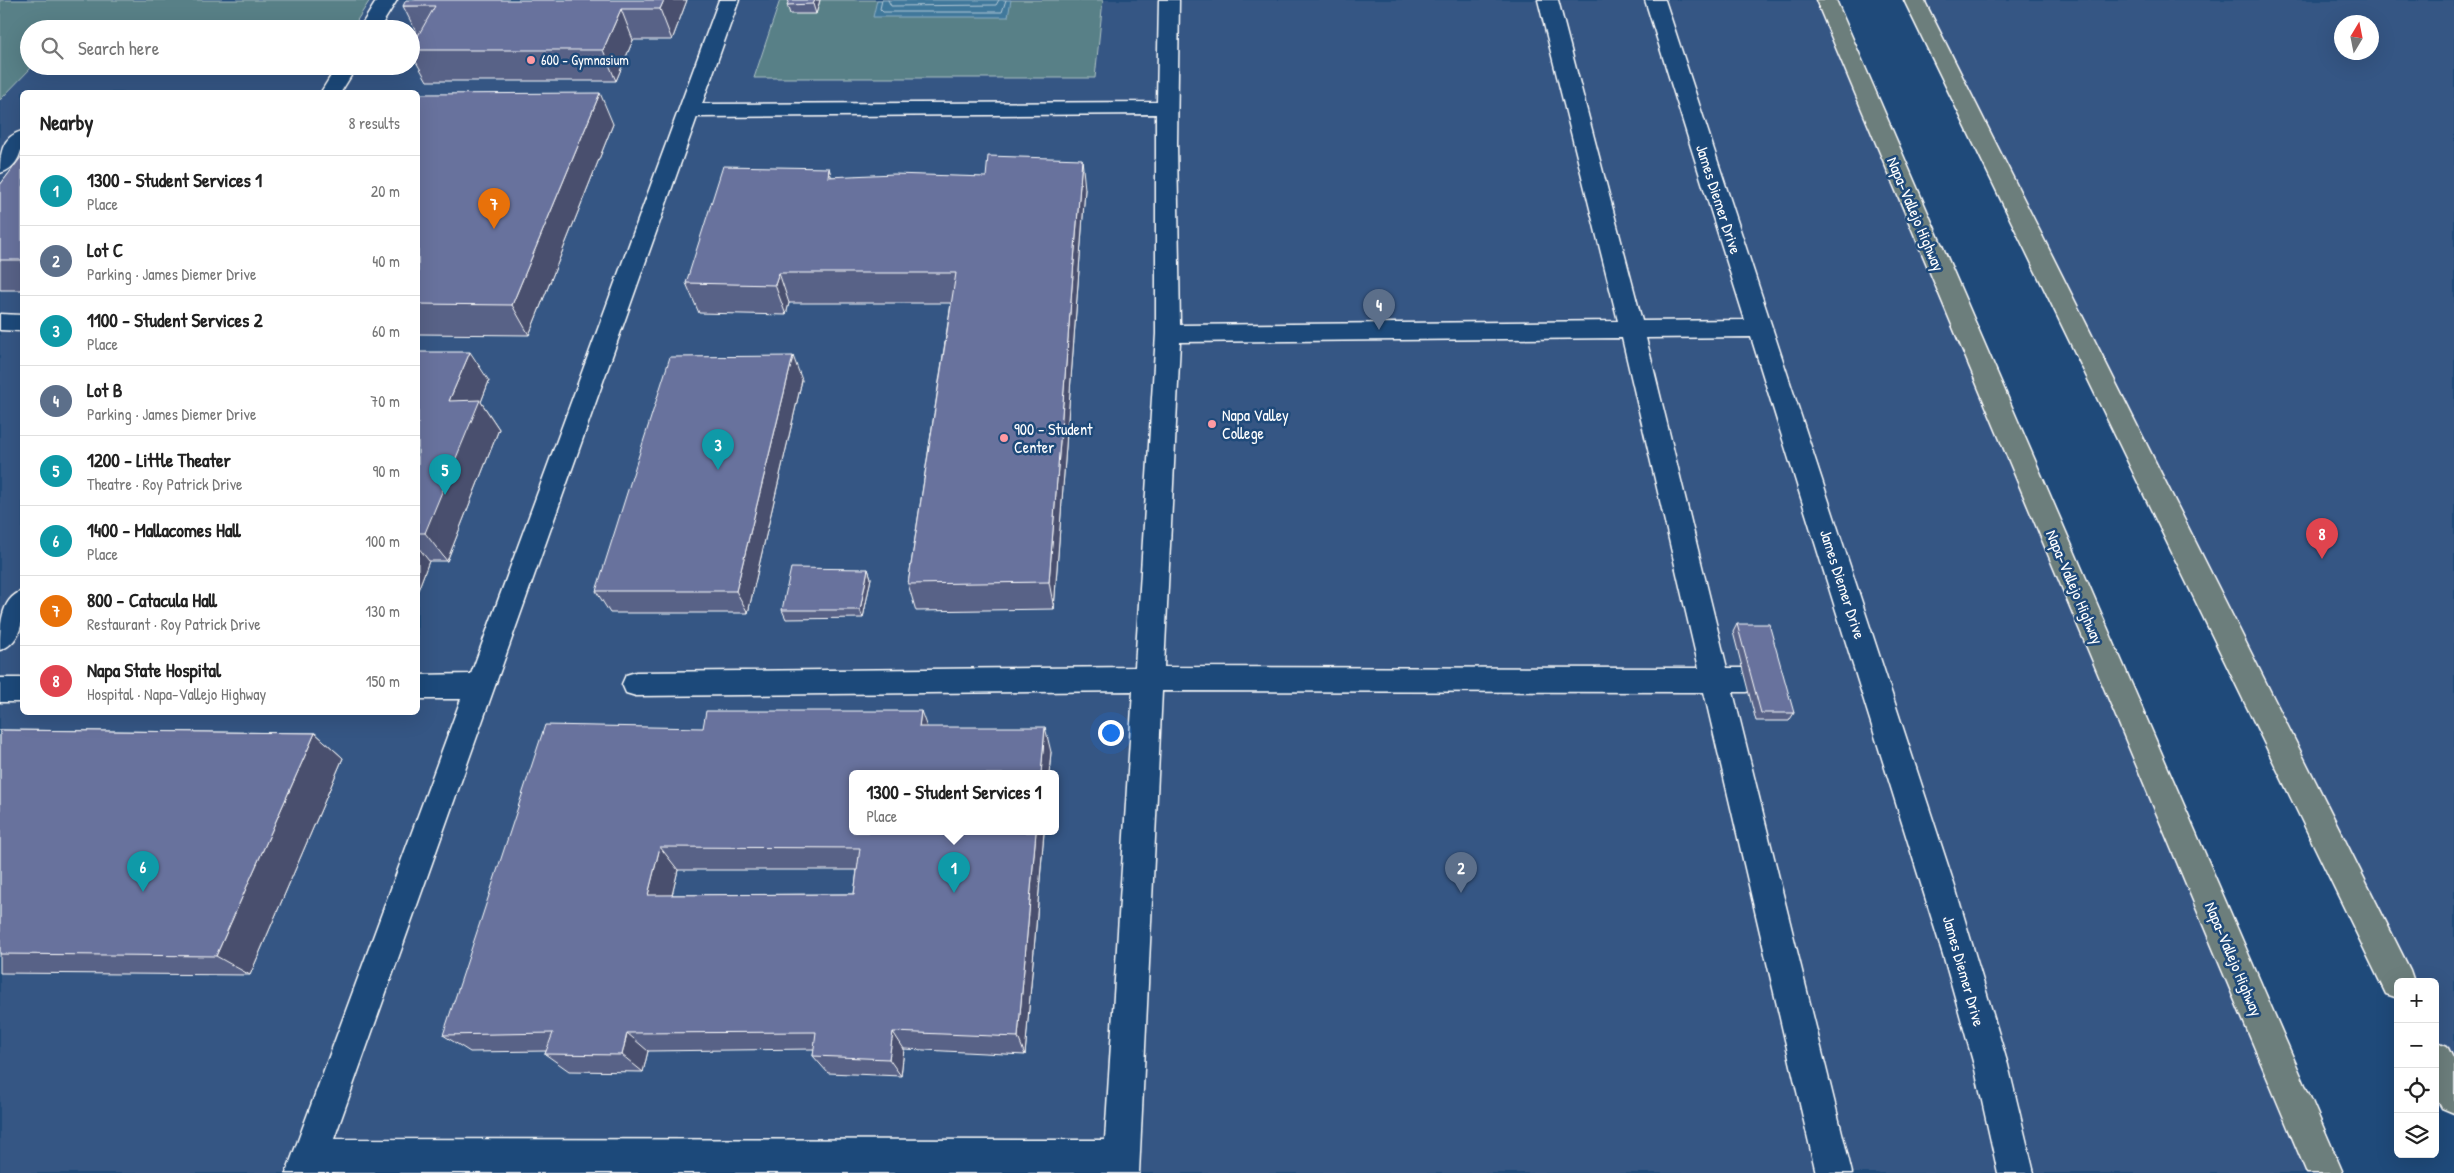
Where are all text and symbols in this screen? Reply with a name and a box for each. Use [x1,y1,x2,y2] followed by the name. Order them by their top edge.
[2334,15,2379,60] north arrow
[20,20,420,75] search box
[38,34,66,62] icon: search
[78,35,159,61] text: Search here
[541,50,629,70] place label: 600 - Gymnasium
[525,54,537,66] marker: 600 - Gymnasium
[40,108,93,137] text: Nearby
[348,112,400,134] text: 8 results
[1691,141,1747,257] street label: James Diemer Drive
[1882,153,1950,275] street label: Napa-Vallejo Highway
[87,167,262,193] text: 1300 - Student Services 1
[53,180,59,202] text: 1
[371,180,400,202] text: 20 m
[478,188,510,229] pin: 7
[87,193,118,215] text: Place
[87,237,123,263] text: Lot C
[52,250,60,272] text: 2
[372,250,400,272] text: 40 m
[87,263,256,285] text: Parking · James Diemer Drive
[1363,289,1395,330] pin: 4
[87,307,263,333] text: 1100 - Student Services 2
[52,320,60,342] text: 3
[372,320,400,342] text: 60 m
[87,333,118,355] text: Place
[87,377,122,403] text: Lot B
[53,390,59,412] text: 4
[370,390,400,412] text: 70 m
[87,403,256,425] text: Parking · James Diemer Drive
[1222,404,1289,444] place label: Napa Valley College
[1014,418,1093,458] place label: 900 - Student Center
[1206,418,1218,430] marker: Napa Valley College
[702,429,734,470] pin: 3
[998,432,1010,444] marker: 900 - Student Center
[87,447,231,473] text: 1200 - Little Theater
[429,454,461,495] pin: 5
[53,460,59,482] text: 5
[372,460,400,482] text: 90 m
[87,473,242,495] text: Theatre · Roy Patrick Drive
[87,517,241,543] text: 1400 - Mallacomes Hall
[2306,518,2338,559] pin: 8
[1815,526,1871,642] street label: James Diemer Drive
[2041,526,2109,648] street label: Napa-Vallejo Highway
[53,530,59,552] text: 6
[365,530,400,552] text: 100 m
[87,543,118,565] text: Place
[87,587,217,613] text: 800 - Catacula Hall
[52,600,60,622] text: 7
[365,600,400,622] text: 130 m
[87,613,261,635] text: Restaurant · Roy Patrick Drive
[87,657,221,683] text: Napa State Hospital
[53,670,59,692] text: 8
[366,670,400,692] text: 150 m
[87,683,266,705] text: Hospital · Napa-Vallejo Highway
[1098,720,1124,746] your location
[849,770,1059,835] popup
[866,779,1042,805] text: 1300 - Student Services 1
[866,805,897,827] text: Place
[127,851,159,892] pin: 6
[938,852,970,893] pin: 1
[1445,852,1477,893] pin: 2
[2200,898,2268,1020] street label: Napa-Vallejo Highway
[1938,913,1990,1029] street label: James Diemer Drive
[2394,978,2439,1158] map controls
[2394,978,2439,1023] button: +
[2394,1023,2439,1068] button: −
[2394,1068,2439,1113] button: locate
[2394,1113,2439,1158] button: layers

